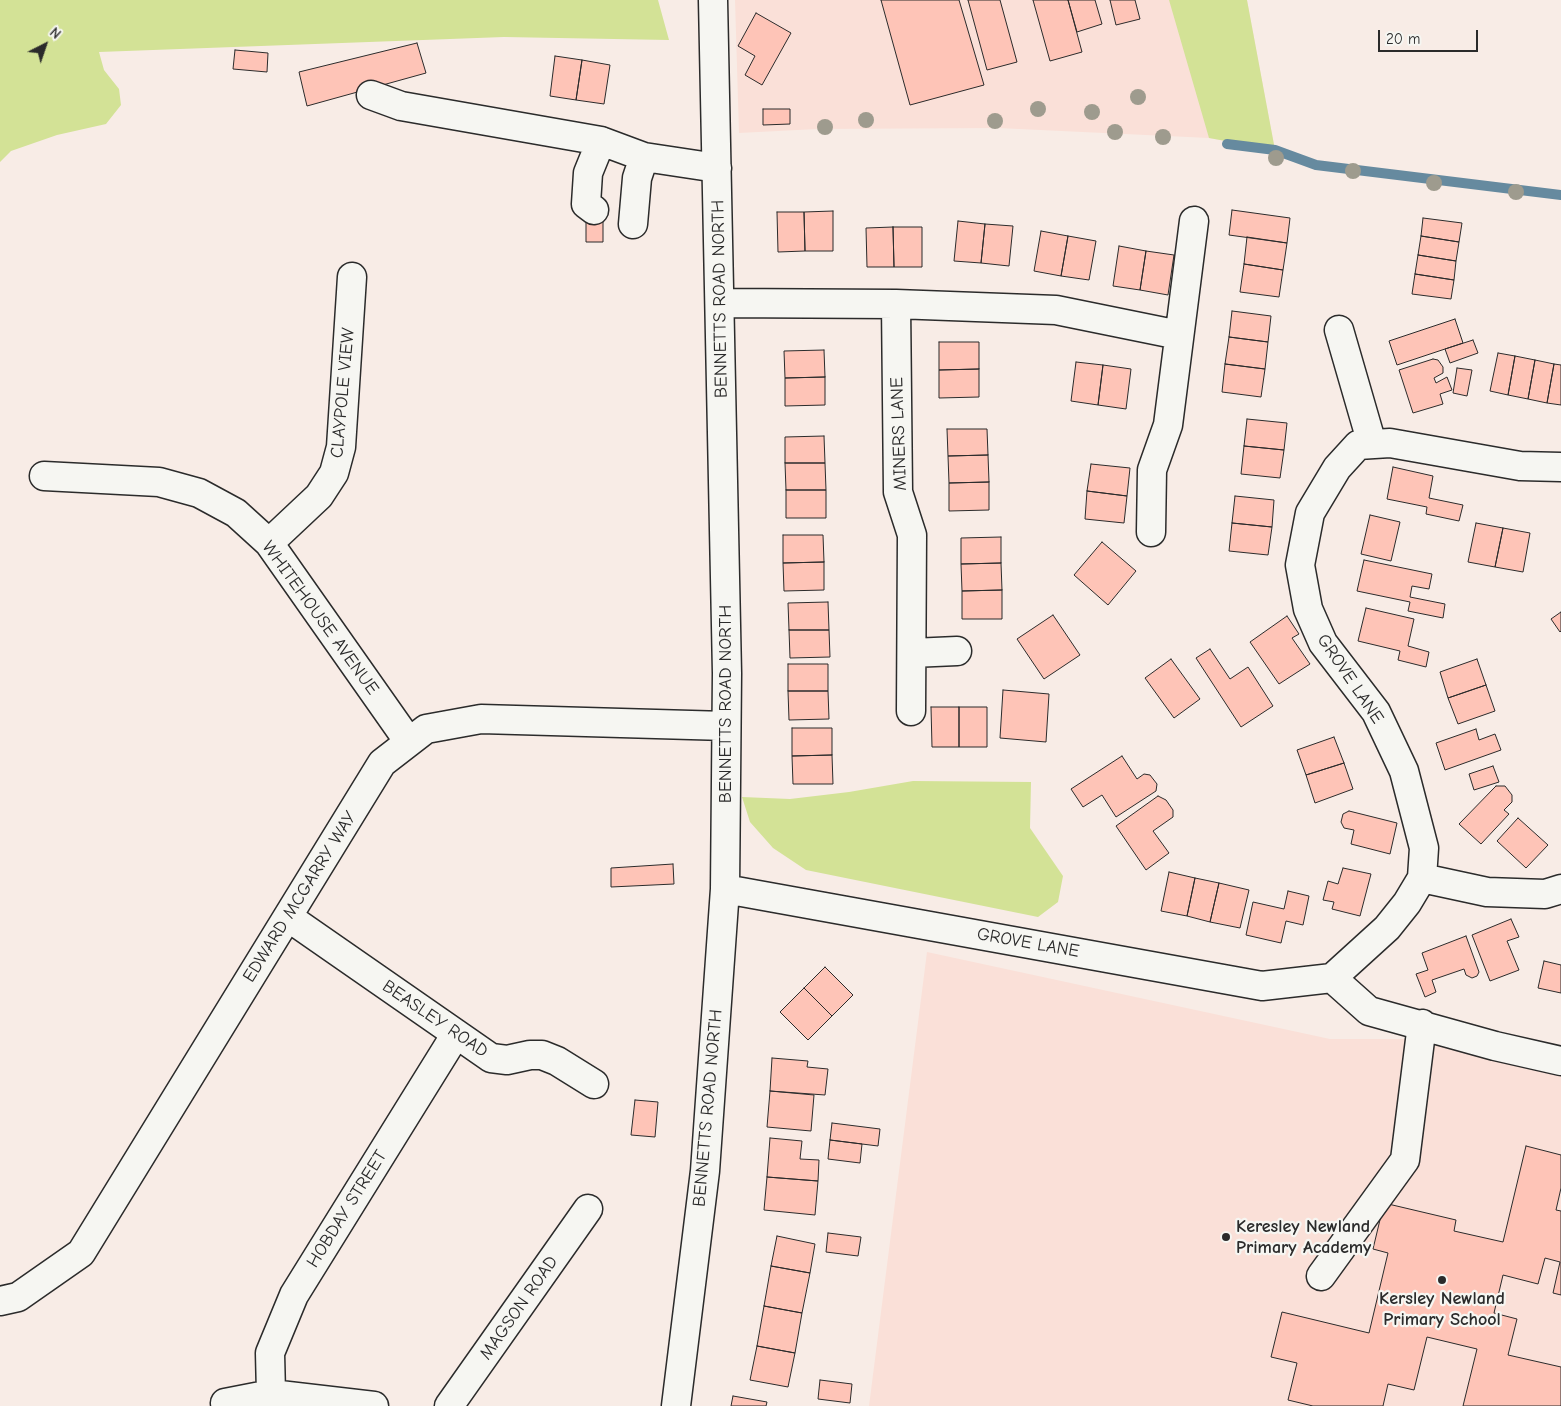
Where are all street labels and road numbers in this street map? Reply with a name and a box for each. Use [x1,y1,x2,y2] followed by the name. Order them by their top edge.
[707,200,733,398] street label: BENNETTS ROAD NORTH
[327,327,359,459] street label: CLAYPOLE VIEW
[886,377,912,491] street label: MINERS LANE
[257,537,383,699] street label: WHITEHOUSE AVENUE
[715,605,737,803] street label: BENNETTS ROAD NORTH
[1312,630,1388,728] street label: GROVE LANE
[239,808,361,986] street label: EDWARD MCGARRY WAY
[975,923,1081,963] street label: GROVE LANE
[378,976,492,1062] street label: BEASLEY ROAD
[689,1008,727,1208] street label: BENNETTS ROAD NORTH
[302,1146,392,1272] street label: HOBDAY STREET
[475,1252,563,1364] street label: MAGSON ROAD

